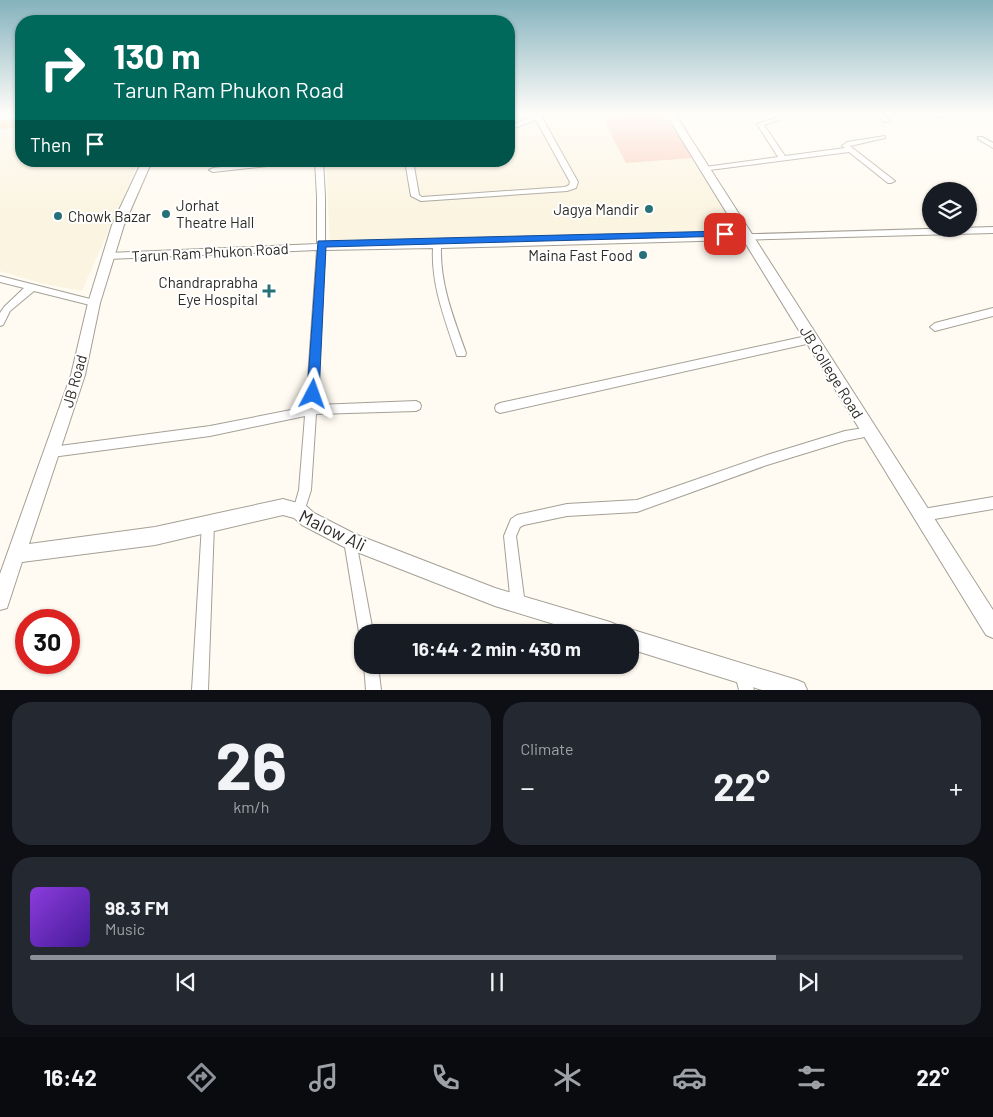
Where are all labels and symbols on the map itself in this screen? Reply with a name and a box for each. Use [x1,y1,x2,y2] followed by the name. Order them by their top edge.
[176,196,254,231] place label: Jorhat Theatre Hall
[553,200,640,218] place label: Jagya Mandir
[643,203,655,215] marker: Jagya Mandir
[68,207,152,225] place label: Chowk Bazar
[160,208,172,220] marker: Jorhat Theatre Hall
[52,210,64,222] marker: Chowk Bazar
[704,213,746,255] pin
[131,239,289,265] street label: Tarun Ram Phukon Road
[528,246,633,264] place label: Maina Fast Food
[637,249,649,261] marker: Maina Fast Food
[159,273,258,308] place label: Chandraprabha Eye Hospital
[262,284,276,298] marker: Chandraprabha Eye Hospital
[796,323,868,421] street label: JB College Road
[58,352,90,410] street label: JB Road
[286,367,338,419] position arrow
[296,504,370,556] street label: Malow Ali
[15,609,80,674] speed limit sign: 30

